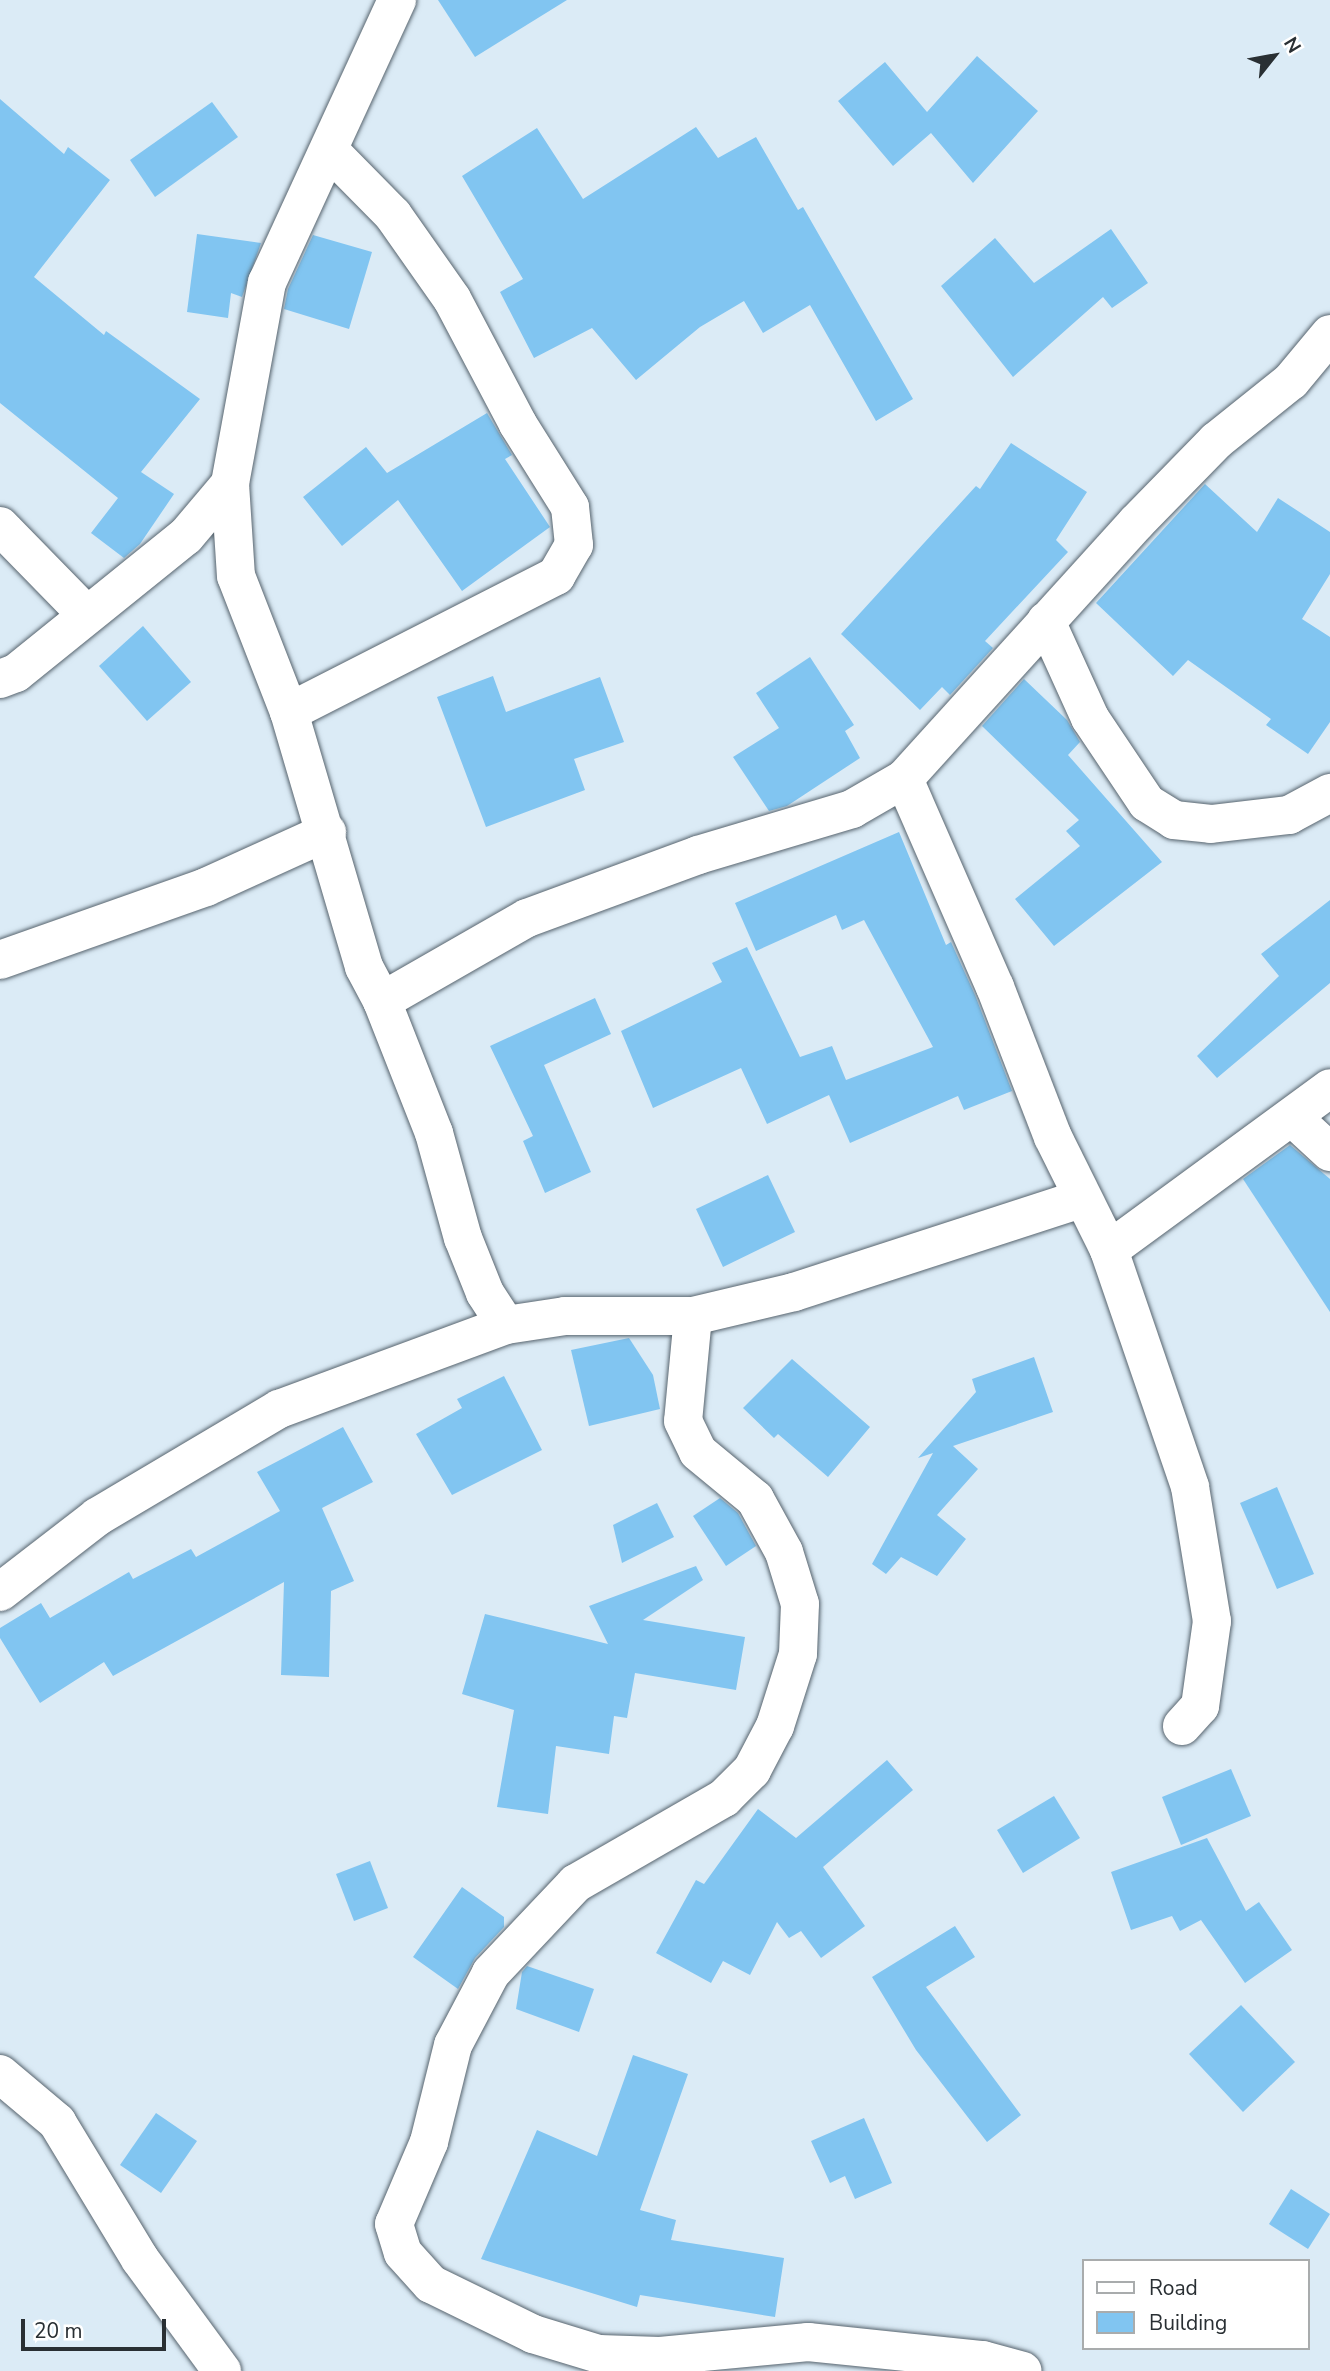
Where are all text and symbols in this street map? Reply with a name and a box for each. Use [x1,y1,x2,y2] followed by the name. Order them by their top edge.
[1239,21,1309,91] north arrow
[1277,32,1307,58] text: N
[1082,2259,1309,2350] legend
[1149,2274,1198,2302] text: Road
[24,2304,170,2348] scale bar
[1149,2309,1227,2337] text: Building
[34,2317,83,2345] text: 20 m

